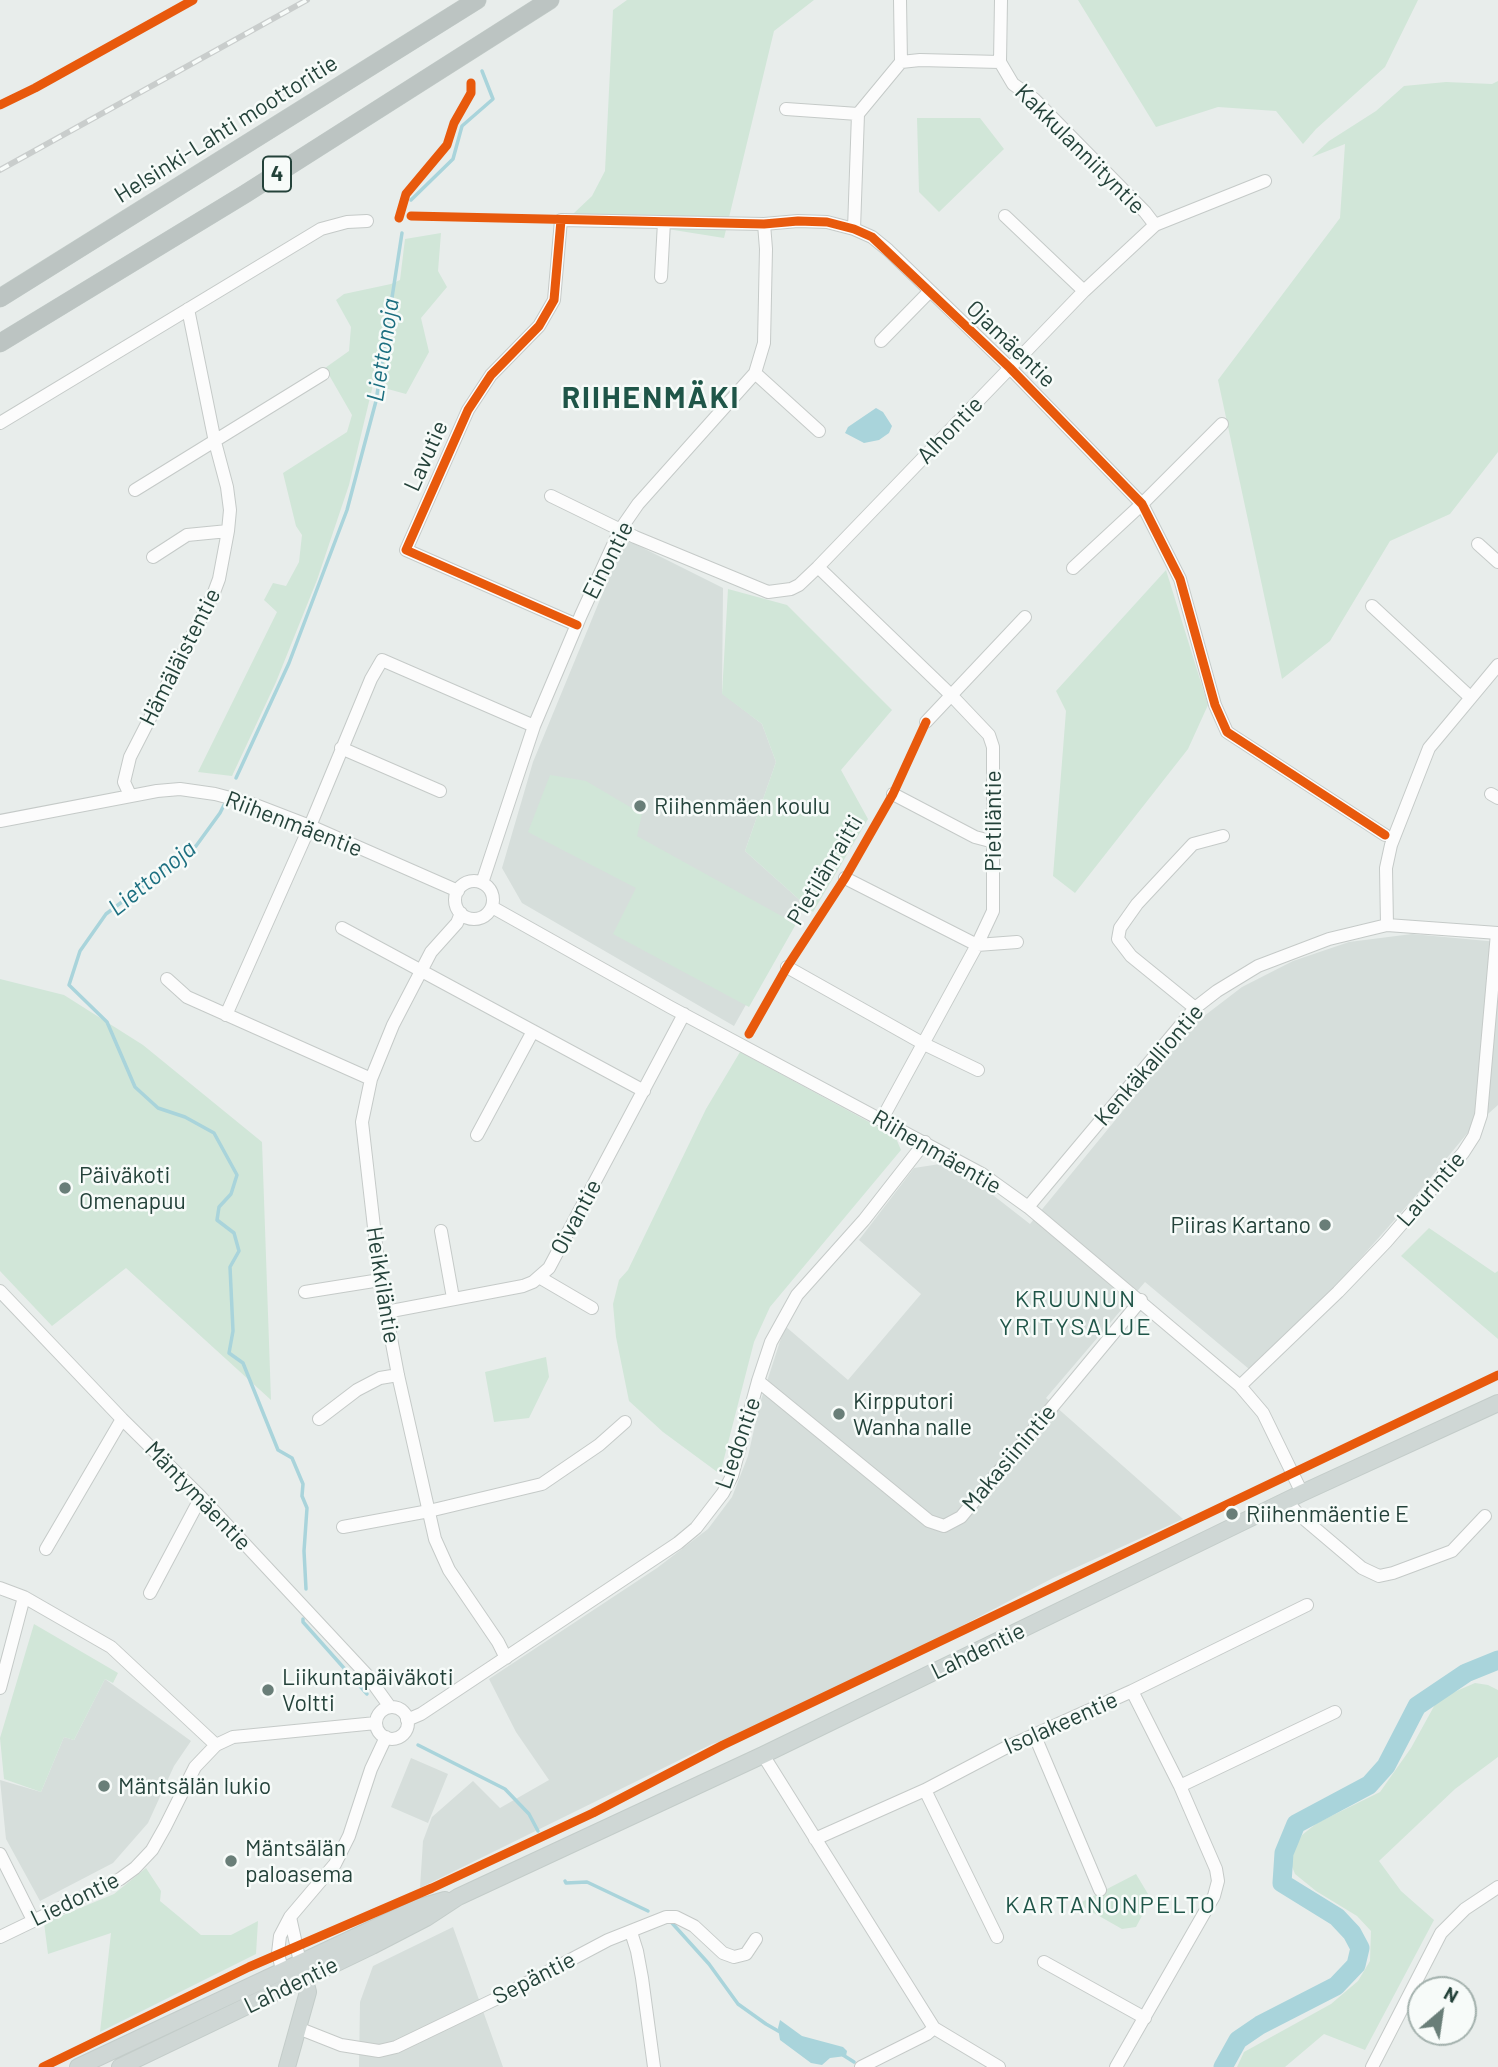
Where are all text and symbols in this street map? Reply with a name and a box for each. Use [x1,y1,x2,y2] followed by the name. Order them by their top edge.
[109,49,343,209] street label: Helsinki-Lahti moottoritie
[1009,78,1151,220] street label: Kakkulanniityntie
[263,156,291,192] road number: 4
[961,295,1061,393] street label: Ojamäentie
[361,296,405,404] water label: Liettonoja
[563,380,739,416] district label: RIIHENMÄKI
[911,391,989,469] street label: Alhontie
[398,416,454,496] street label: Lavutie
[577,517,639,603] street label: Einontie
[134,584,226,730] street label: Hämäläistentie
[979,770,1007,872] street label: Pietiläntie
[222,785,366,863] street label: Riihenmäentie
[654,792,830,820] place label: Riihenmäen koulu
[632,798,648,814] marker: Riihenmäen koulu
[781,810,869,930] street label: Pietilänraitti
[102,834,202,922] water label: Liettonoja
[1089,998,1209,1132] street label: Kenkäkalliontie
[868,1104,1006,1200] street label: Riihenmäentie
[1391,1146,1471,1232] street label: Laurintie
[79,1161,186,1215] place label: Päiväkoti Omenapuu
[545,1175,607,1259] street label: Oivantie
[57,1180,73,1196] marker: Päiväkoti Omenapuu
[1171,1211,1311,1239] place label: Piiras Kartano
[1317,1217,1333,1233] marker: Piiras Kartano
[360,1225,406,1345] street label: Heikkiläntie
[1000,1285,1152,1341] district label: KRUUNUN YRITYSALUE
[853,1387,972,1441] place label: Kirpputori Wanha nalle
[709,1394,767,1492] street label: Liedontie
[956,1399,1062,1517] street label: Makasiinintie
[831,1406,847,1422] marker: Kirpputori Wanha nalle
[139,1436,257,1556] street label: Mäntymäentie
[1246,1500,1409,1528] place label: Riihenmäentie E
[1224,1506,1240,1522] marker: Riihenmäentie E
[927,1617,1029,1685] street label: Lahdentie
[282,1663,454,1717] place label: Liikuntapäiväkoti Voltti
[260,1682,276,1698] marker: Liikuntapäiväkoti Voltti
[1000,1686,1122,1760] street label: Isolakeentie
[118,1772,271,1800] place label: Mäntsälän lukio
[96,1778,112,1794] marker: Mäntsälän lukio
[245,1834,353,1888] place label: Mäntsälän paloasema
[223,1853,239,1869] marker: Mäntsälän paloasema
[26,1866,124,1932] street label: Liedontie
[1007,1891,1215,1919] district label: KARTANONPELTO
[488,1945,580,2011] street label: Sepäntie
[240,1951,342,2019] street label: Lahdentie
[1407,1976,1477,2046] north arrow
[1440,1981,1463,2007] text: N

